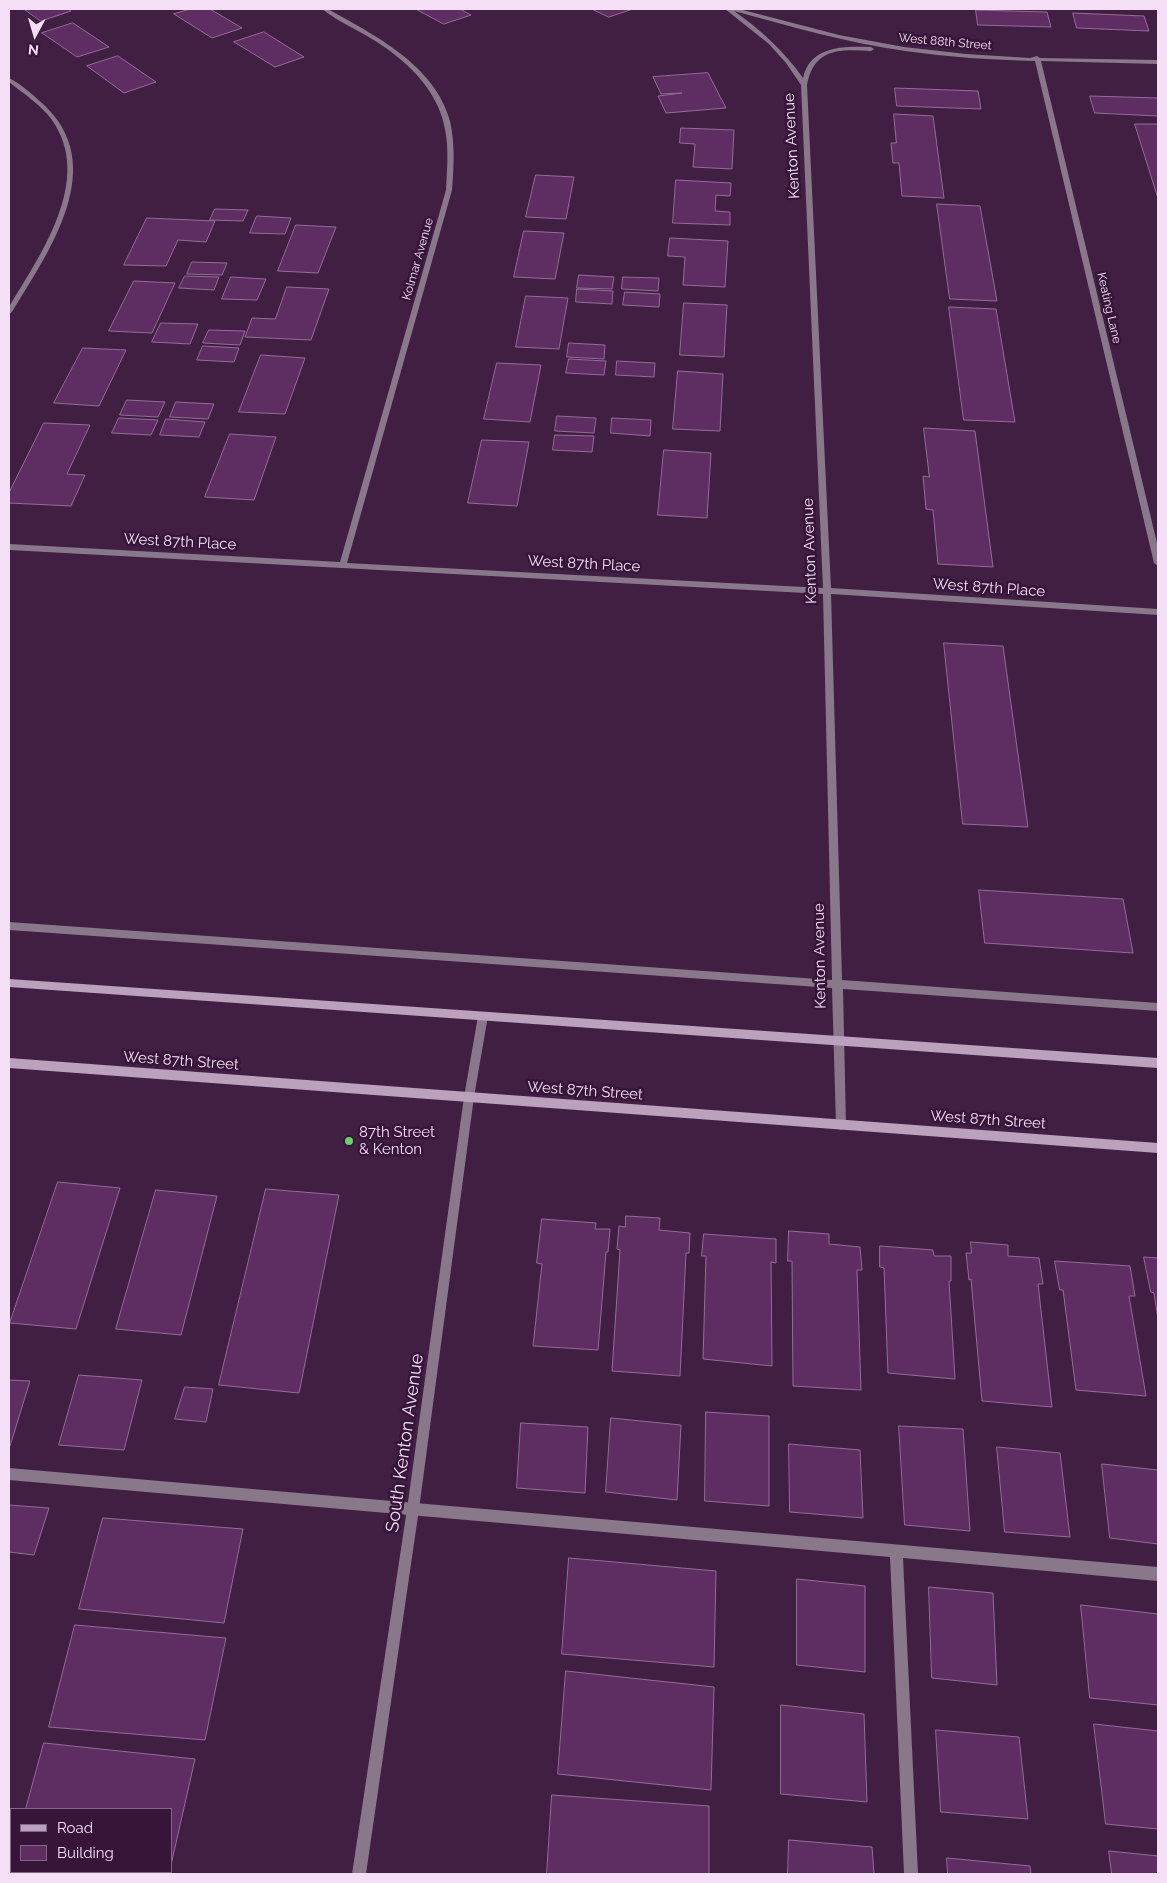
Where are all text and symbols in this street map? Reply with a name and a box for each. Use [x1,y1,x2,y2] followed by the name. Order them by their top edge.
[10,10,60,60] north arrow
[898,31,992,53] street label: West 88th Street
[27,41,40,58] text: N
[780,93,804,199] street label: Kenton Avenue
[399,216,437,302] street label: Kolmar Avenue
[1094,271,1124,345] street label: Keating Lane
[799,498,821,604] street label: Kenton Avenue
[123,530,237,554] street label: West 87th Place
[527,552,641,576] street label: West 87th Place
[932,575,1046,601] street label: West 87th Place
[810,903,830,1009] street label: Kenton Avenue
[123,1048,239,1074] street label: West 87th Street
[527,1078,643,1104] street label: West 87th Street
[930,1107,1046,1133] street label: West 87th Street
[359,1123,435,1158] place label: 87th Street & Kenton
[343,1135,355,1147] marker: 87th Street & Kenton
[382,1352,428,1534] street label: South Kenton Avenue
[10,1808,172,1873] legend
[57,1819,93,1837] text: Road
[57,1844,114,1862] text: Building

